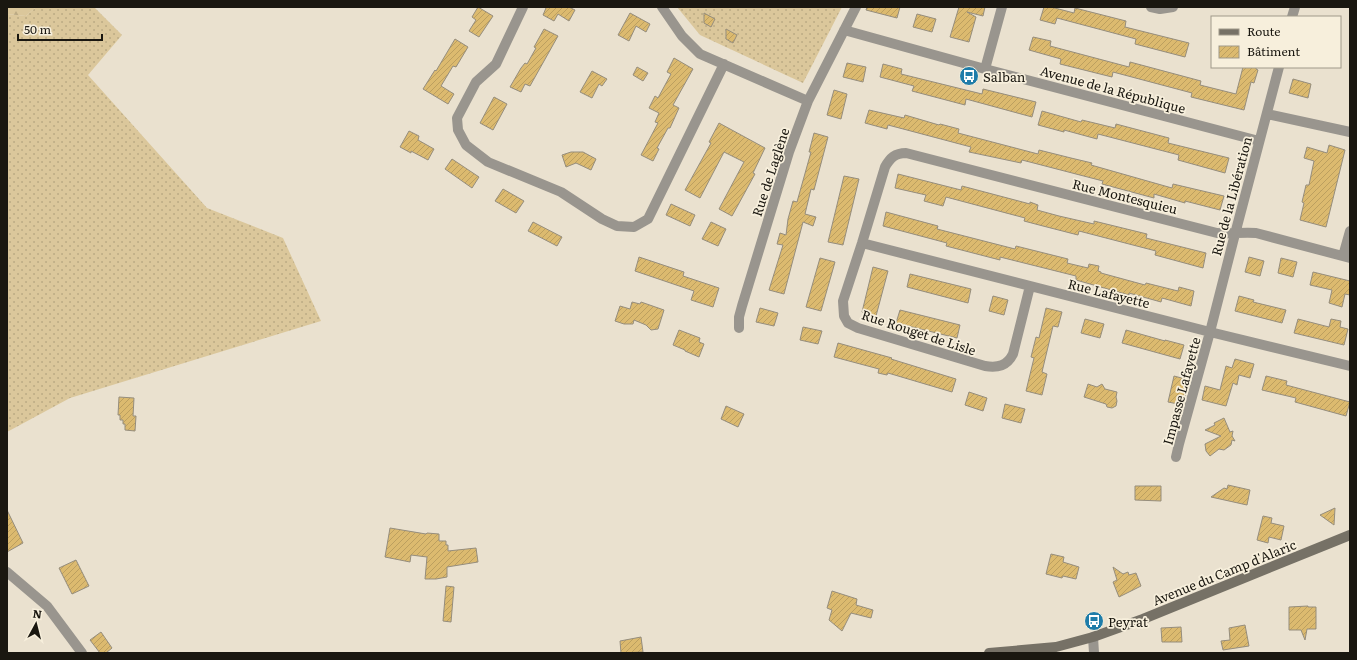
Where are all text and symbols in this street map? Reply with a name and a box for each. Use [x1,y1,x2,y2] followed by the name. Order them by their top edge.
[18,16,102,42] scale bar
[1211,16,1341,68] legend
[24,20,51,38] text: 50 m
[1247,22,1281,40] text: Route
[1247,42,1300,60] text: Bâtiment
[1038,60,1188,118] street label: Avenue de la République
[958,65,980,87] bus stop icon: Salban
[983,67,1026,86] place label: Salban
[747,125,793,219] street label: Rue de Laglène
[1206,134,1256,258] street label: Rue de la Libération
[1070,174,1180,218] street label: Rue Montesquieu
[1066,274,1152,312] street label: Rue Lafayette
[859,305,979,360] street label: Rue Rouget de Lisle
[1157,335,1205,447] street label: Impasse Lafayette
[1149,534,1299,610] street label: Avenue du Camp d'Alaric
[16,604,56,644] north arrow
[32,605,43,622] text: N
[1083,610,1105,632] bus stop icon: Peyrat
[1108,612,1149,631] place label: Peyrat

